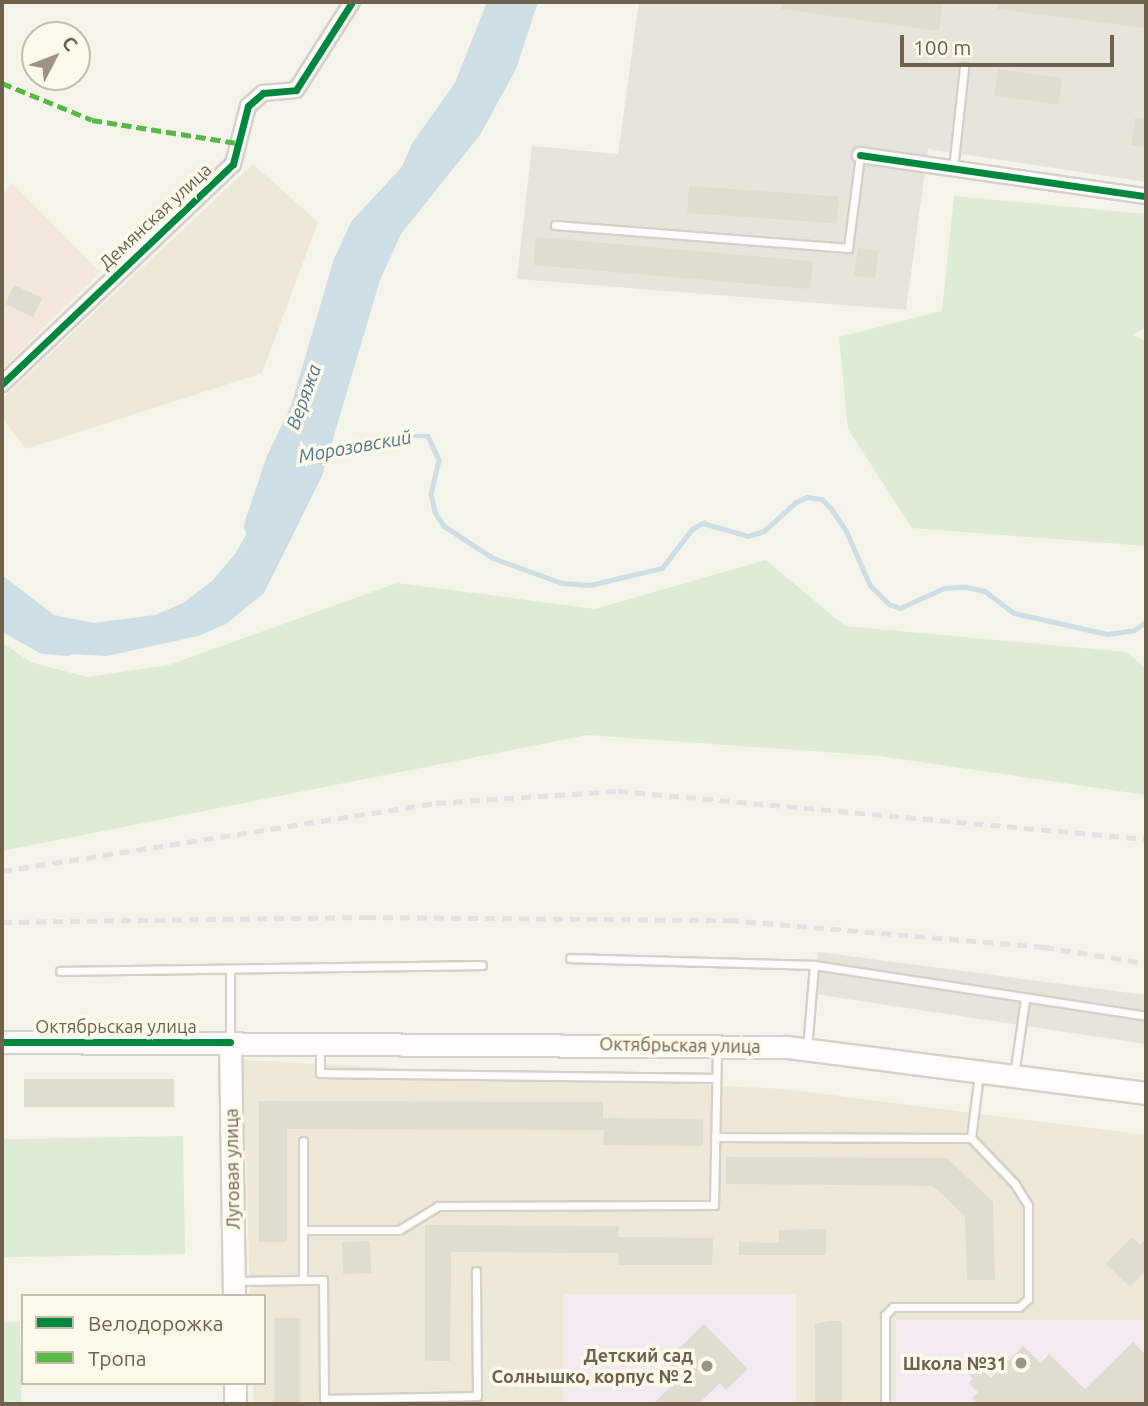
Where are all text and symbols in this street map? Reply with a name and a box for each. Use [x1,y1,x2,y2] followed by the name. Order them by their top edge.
[21,21,91,91] north arrow
[903,21,1116,65] scale bar
[58,31,82,55] text: С
[913,35,971,59] text: 100 m
[94,158,216,274] street label: Демянская улица
[282,361,326,433] water label: Веряжа
[297,426,413,468] water label: Морозовский
[35,1015,197,1037] street label: Октябрьская улица
[599,1033,761,1057] street label: Октябрьская улица
[220,1108,244,1230] street label: Луговая улица
[21,1294,266,1385] legend
[88,1311,224,1335] text: Велодорожка
[492,1345,693,1388] place label: Детский сад Солнышко, корпус № 2
[88,1346,147,1370] text: Тропа
[903,1352,1007,1374] place label: Школа №31
[1013,1355,1029,1371] marker: Школа №31
[699,1358,715,1374] marker: Детский сад Солнышко, корпус № 2

